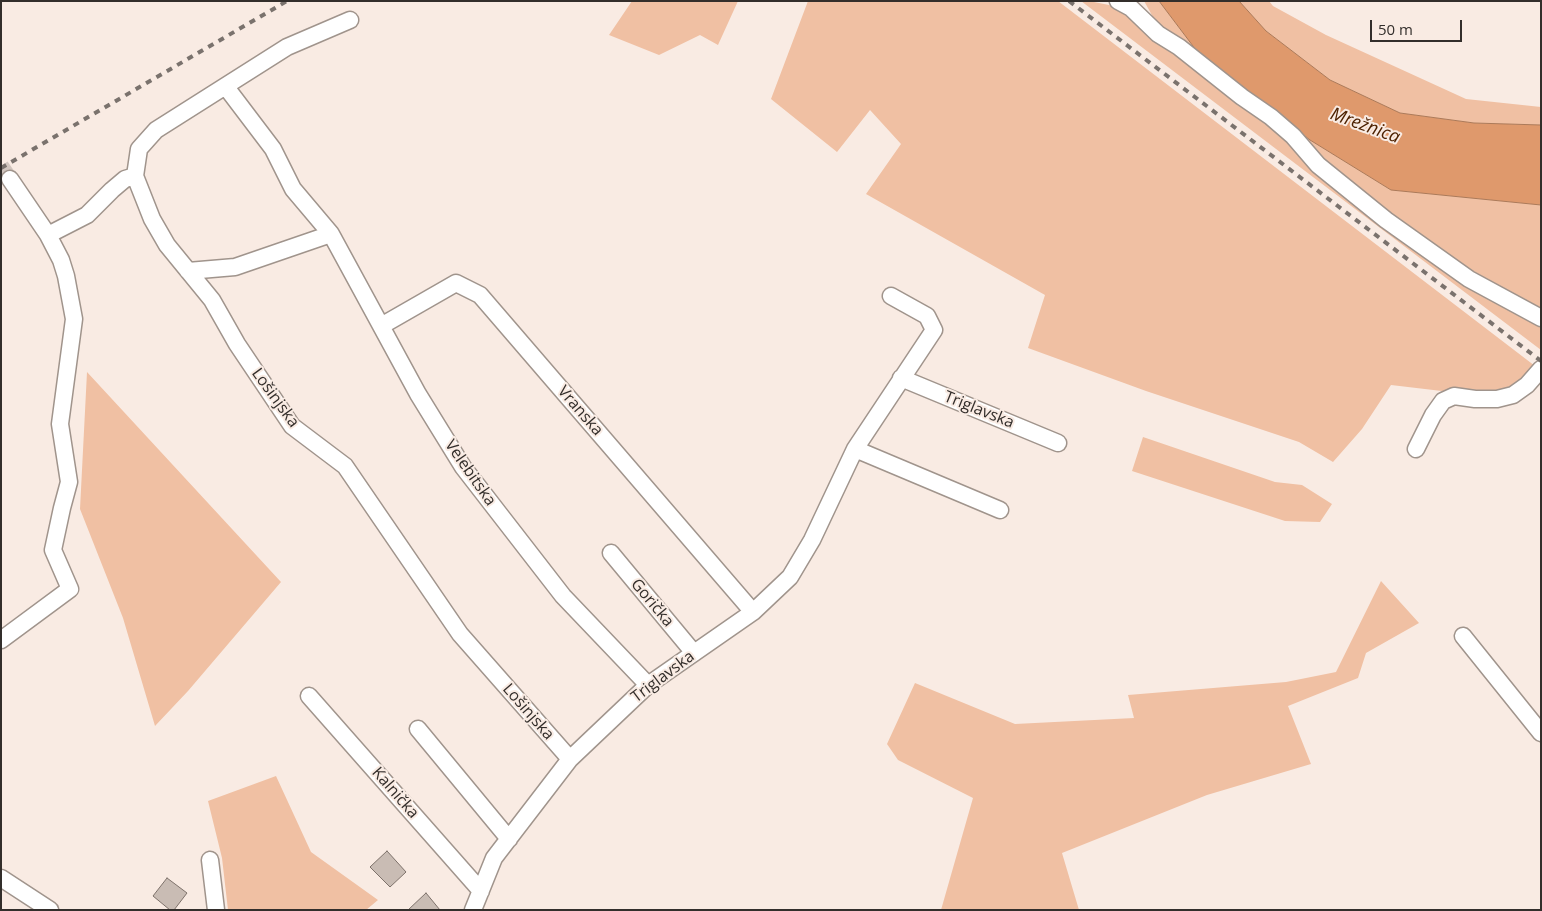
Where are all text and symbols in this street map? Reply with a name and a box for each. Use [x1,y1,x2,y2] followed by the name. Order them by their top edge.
[1372,10,1464,42] scale bar
[1378,19,1413,39] text: 50 m
[1327,103,1403,149] water label: Mrežnica
[247,365,303,431] street label: Lošinjska
[553,382,607,440] street label: Vranska
[941,387,1017,433] street label: Triglavska
[440,436,500,510] street label: Velebitska
[626,575,678,631] street label: Gorička
[628,647,698,707] street label: Triglavska
[498,680,558,744] street label: Lošinjska
[368,763,422,823] street label: Kalnička

